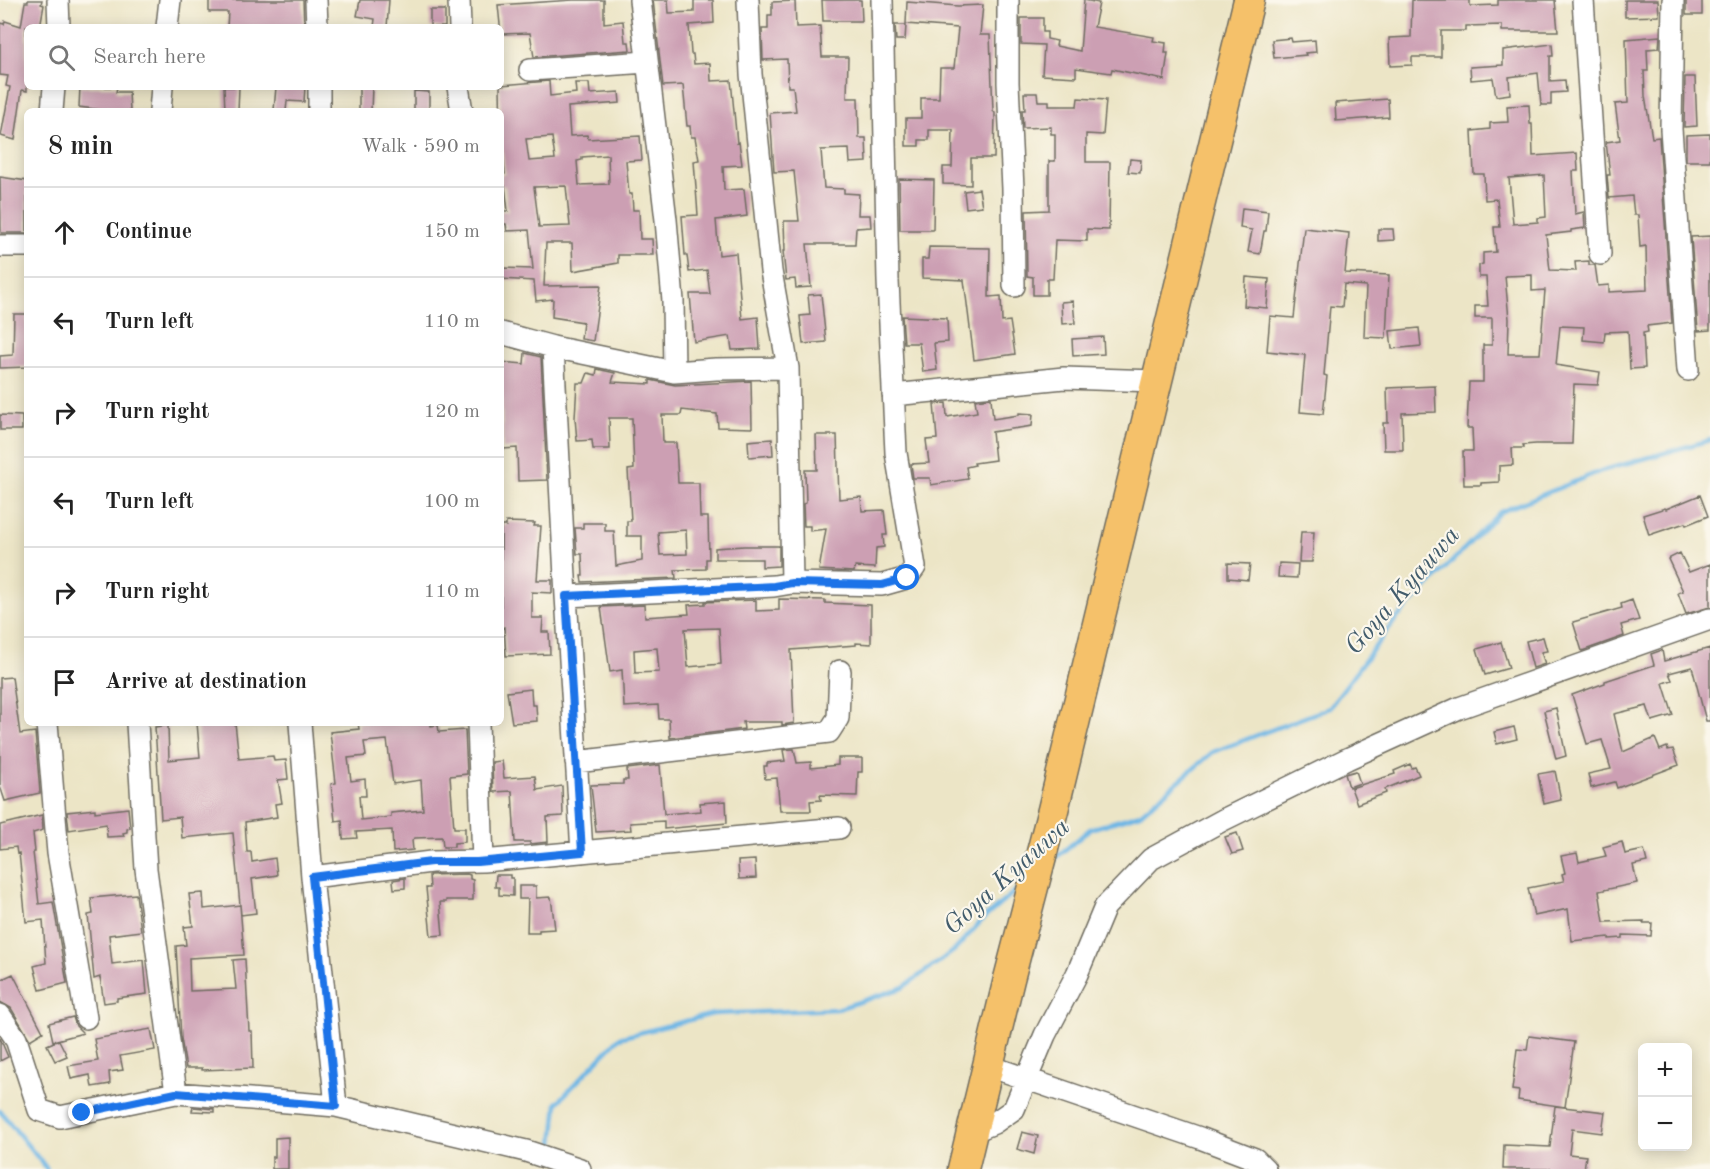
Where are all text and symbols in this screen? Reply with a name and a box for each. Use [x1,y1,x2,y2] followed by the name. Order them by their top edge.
[24,24,504,90] search box
[45,41,78,74] icon: search
[93,46,206,68] text: Search here
[48,134,113,160] text: 8 min
[361,137,480,157] text: Walk · 590 m
[48,216,81,249] icon: ahead
[105,221,192,243] text: Continue
[424,222,480,242] text: 150 m
[48,306,81,339] icon: left
[105,311,194,333] text: Turn left
[424,312,480,332] text: 110 m
[48,396,81,429] icon: right
[105,401,209,423] text: Turn right
[424,402,480,422] text: 120 m
[48,486,81,519] icon: left
[105,491,194,513] text: Turn left
[424,492,480,512] text: 100 m
[1341,522,1465,660] water label: Goya Kyauwa
[893,564,919,590] route start
[48,576,81,609] icon: right
[105,581,209,603] text: Turn right
[424,582,480,602] text: 110 m
[48,666,81,699] icon: arrive
[105,671,307,693] text: Arrive at destination
[939,814,1075,940] water label: Goya Kyauwa
[1638,1043,1692,1151] map controls
[1638,1043,1692,1097] button: +
[1638,1097,1692,1151] button: −
[68,1099,94,1125] route end

